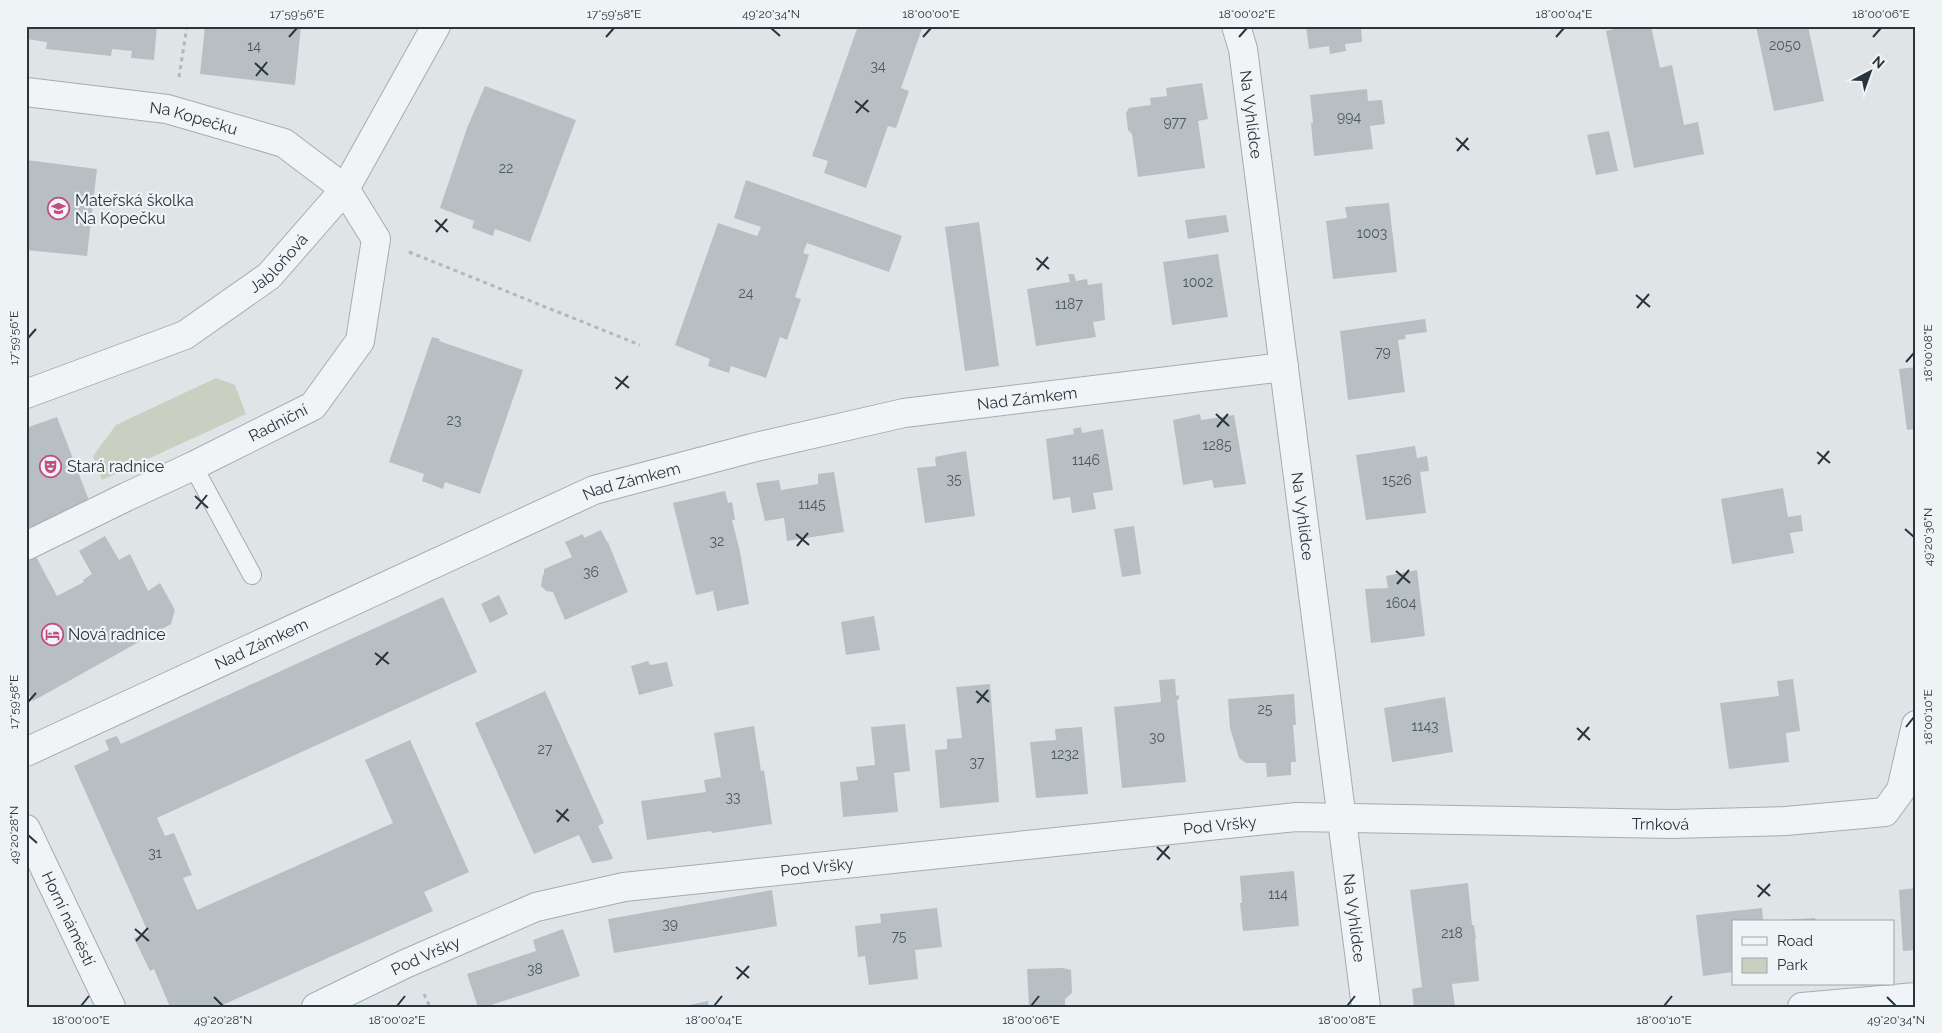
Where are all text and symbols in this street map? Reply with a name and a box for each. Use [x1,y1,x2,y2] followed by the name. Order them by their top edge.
[270,7,324,21] text: 17°59'56"E
[587,7,641,21] text: 17°59'58"E
[742,7,800,21] text: 49°20'34"N
[902,7,960,21] text: 18°00'00"E
[1219,7,1275,21] text: 18°00'02"E
[1536,7,1592,21] text: 18°00'04"E
[1852,7,1910,21] text: 18°00'06"E
[1769,37,1801,53] house number: 2050
[247,38,261,54] house number: 14
[1844,48,1894,98] north arrow
[1869,53,1888,72] text: N
[870,58,886,74] house number: 34
[1236,69,1267,160] street label: Na Vyhlídce
[149,98,240,139] street label: Na Kopečku
[1337,109,1361,125] house number: 994
[1163,114,1187,130] house number: 977
[499,160,513,176] house number: 22
[75,191,194,228] place label: Mateřská školka Na Kopečku
[47,197,71,221] school or university icon: Mateřská školka Na Kopečku
[1357,225,1387,241] house number: 1003
[245,229,311,296] street label: Jabloňová
[1183,274,1213,290] house number: 1002
[739,285,754,301] house number: 24
[1055,296,1083,312] house number: 1187
[7,311,21,365] text: 17°59'56"E
[1921,324,1935,382] text: 18°00'08"E
[1375,344,1391,360] house number: 79
[976,383,1078,414] street label: Nad Zámkem
[245,400,311,446] street label: Radniční
[447,412,461,428] house number: 23
[1202,437,1232,453] house number: 1285
[1072,452,1100,468] house number: 1146
[39,454,63,478] theatre icon: Stará radnice
[67,457,164,476] place label: Stará radnice
[579,458,682,504] street label: Nad Zámkem
[946,471,962,487] house number: 35
[1288,471,1318,562] street label: Na Vyhlídce
[1382,472,1412,488] house number: 1526
[798,496,826,512] house number: 1145
[1921,508,1935,566] text: 49°20'36"N
[710,533,724,549] house number: 32
[583,564,599,580] house number: 36
[1386,595,1417,611] house number: 1604
[211,614,311,673] street label: Nad Zámkem
[40,622,64,646] hotel icon: Nová radnice
[68,625,166,644] place label: Nová radnice
[7,675,21,729] text: 17°59'58"E
[1921,689,1935,745] text: 18°00'10"E
[1258,701,1273,717] house number: 25
[1411,718,1439,734] house number: 1143
[1149,729,1165,745] house number: 30
[538,741,553,757] house number: 27
[1051,746,1079,762] house number: 1232
[970,754,985,770] house number: 37
[726,789,740,805] house number: 33
[7,806,21,864] text: 49°20'28"N
[1182,812,1258,838] street label: Pod Vršky
[1631,814,1689,834] street label: Trnková
[148,845,162,861] house number: 31
[779,854,855,880] street label: Pod Vršky
[38,868,100,969] street label: Horní náměstí
[1339,872,1370,963] street label: Na Vyhlídce
[1268,886,1288,902] house number: 114
[662,916,678,932] house number: 39
[1732,920,1894,986] legend
[1441,925,1463,941] house number: 218
[892,928,907,944] house number: 75
[388,932,463,979] street label: Pod Vršky
[1777,932,1813,950] text: Road
[1777,956,1808,974] text: Park
[527,961,543,977] house number: 38
[52,1013,110,1027] text: 18°00'00"E
[194,1013,252,1027] text: 49°20'28"N
[369,1013,425,1027] text: 18°00'02"E
[686,1013,742,1027] text: 18°00'04"E
[1002,1013,1060,1027] text: 18°00'06"E
[1318,1013,1376,1027] text: 18°00'08"E
[1636,1013,1692,1027] text: 18°00'10"E
[1867,1013,1925,1027] text: 49°20'34"N

